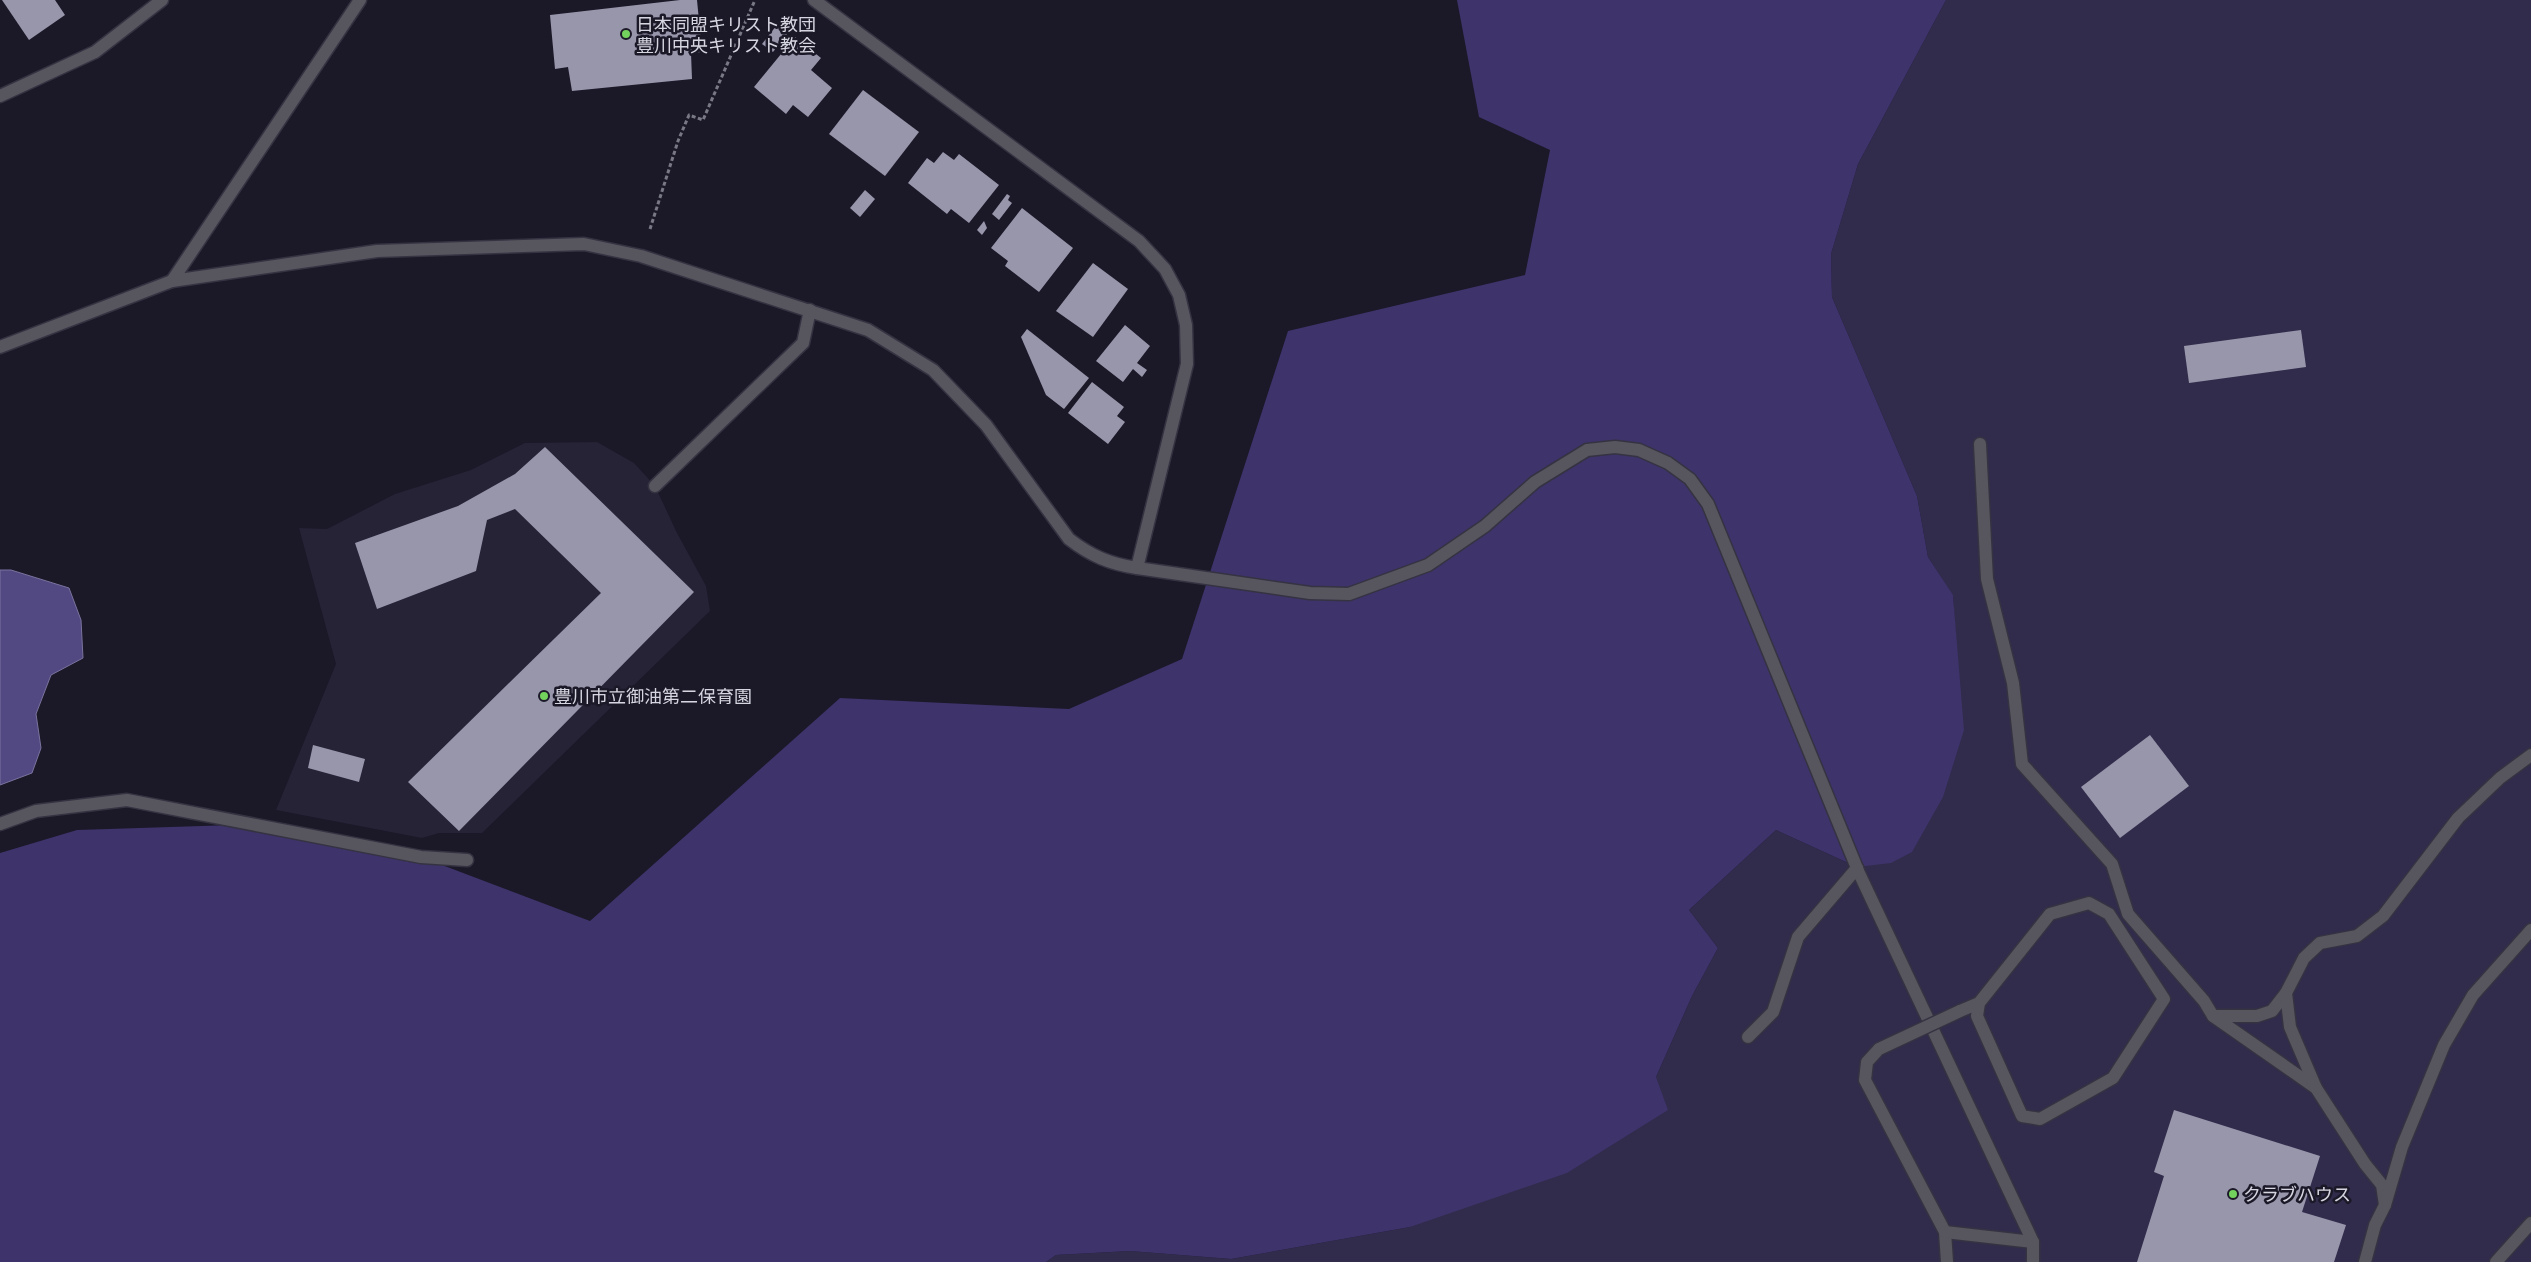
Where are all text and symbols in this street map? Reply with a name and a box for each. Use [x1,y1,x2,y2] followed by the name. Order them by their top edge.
[636,14,816,56] place label: 日本同盟キリスト教団 豊川中央キリスト教会
[620,28,632,40] marker: 日本同盟キリスト教団 豊川中央キリスト教会
[554,686,752,707] place label: 豊川市立御油第二保育園
[538,690,550,702] marker: 豊川市立御油第二保育園
[2243,1184,2351,1205] place label: クラブハウス
[2227,1188,2239,1200] marker: クラブハウス

